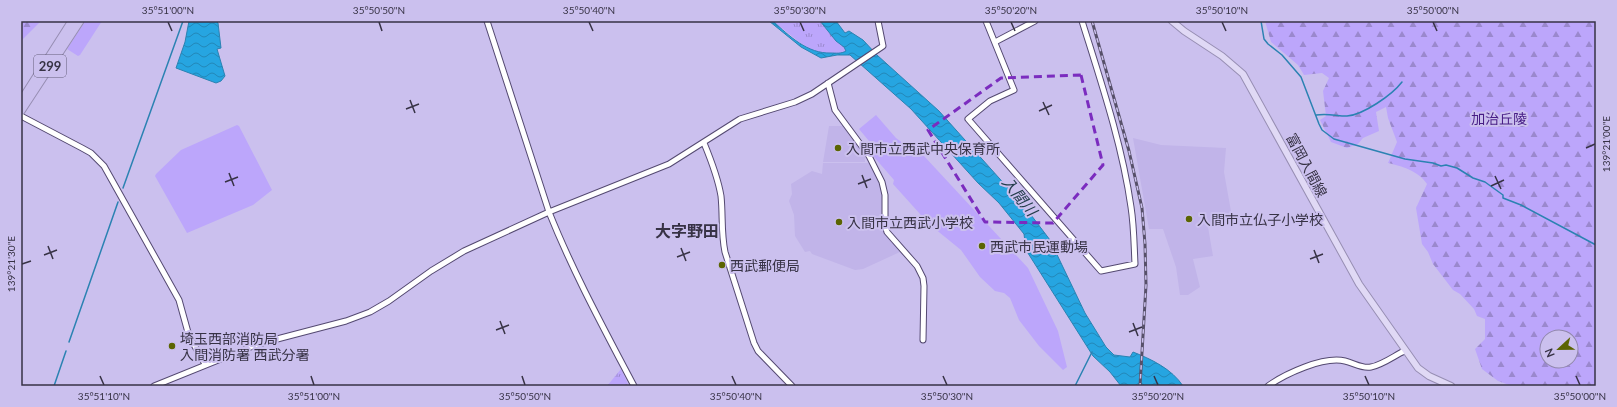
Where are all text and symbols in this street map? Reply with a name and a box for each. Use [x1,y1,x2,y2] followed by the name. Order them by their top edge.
[142,4,194,16] text: 35°51'00"N
[353,4,405,16] text: 35°50'50"N
[563,4,615,16] text: 35°50'40"N
[774,4,826,16] text: 35°50'30"N
[985,4,1037,16] text: 35°50'20"N
[1196,4,1248,16] text: 35°50'10"N
[1407,4,1459,16] text: 35°50'00"N
[34,55,66,77] road number: 299
[1471,110,1527,127] park label: 加治丘陵
[1600,116,1612,172] text: 139°21'00"E
[1283,130,1331,200] street label: 富岡入間線
[846,140,1000,157] place label: 入間市立西武中央保育所
[833,143,843,153] marker: 入間市立西武中央保育所
[999,173,1042,221] water label: 入間川
[1197,211,1323,228] place label: 入間市立仏子小学校
[847,214,973,231] place label: 入間市立西武小学校
[1184,214,1194,224] marker: 入間市立仏子小学校
[834,217,844,227] marker: 入間市立西武小学校
[655,221,719,240] district label: 大字野田
[5,236,17,292] text: 139°21'30"E
[990,238,1088,255] place label: 西武市民運動場
[977,241,987,251] marker: 西武市民運動場
[730,257,800,274] place label: 西武郵便局
[717,260,727,270] marker: 西武郵便局
[1539,329,1579,369] north arrow
[180,330,310,363] place label: 埼玉西部消防局 入間消防署 西武分署
[167,341,177,351] marker: 埼玉西部消防局 入間消防署 西武分署
[1542,347,1557,359] text: N
[78,390,130,402] text: 35°51'10"N
[288,390,340,402] text: 35°51'00"N
[499,390,551,402] text: 35°50'50"N
[710,390,762,402] text: 35°50'40"N
[921,390,973,402] text: 35°50'30"N
[1132,390,1184,402] text: 35°50'20"N
[1343,390,1395,402] text: 35°50'10"N
[1554,390,1606,402] text: 35°50'00"N

